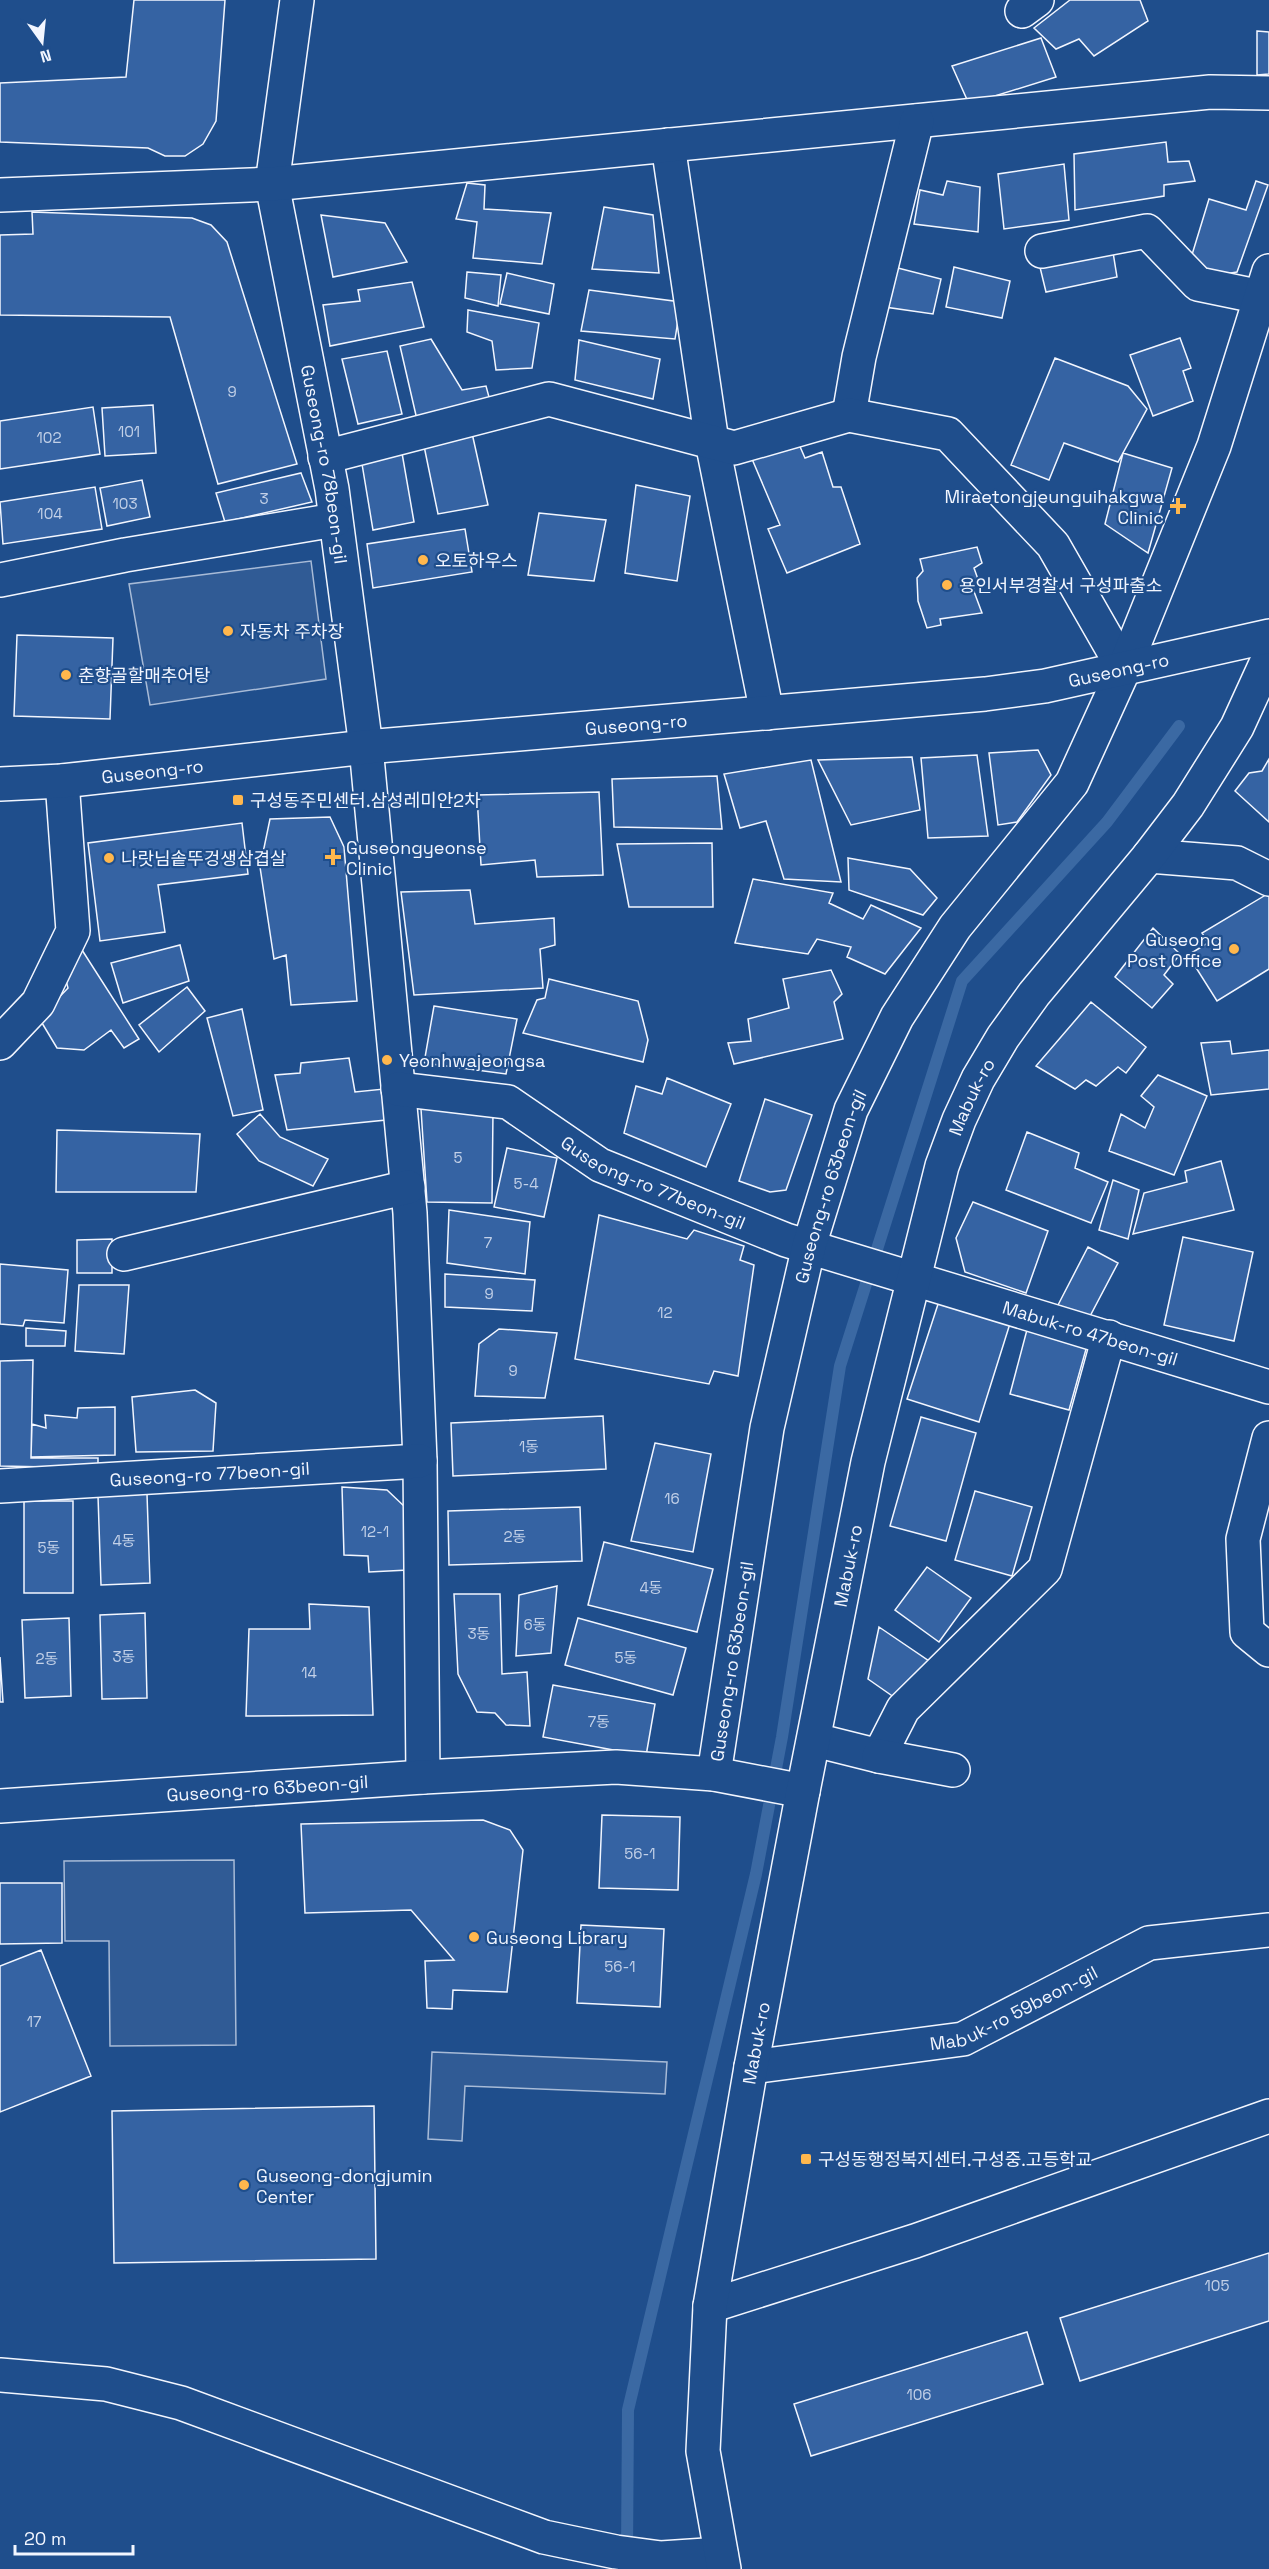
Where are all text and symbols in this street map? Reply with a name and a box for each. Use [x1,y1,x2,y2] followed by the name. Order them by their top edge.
[12,12,72,72] north arrow
[38,44,54,68] text: N
[296,363,353,565] street label: Guseong-ro 78beon-gil
[227,382,237,401] house number: 9
[118,422,140,441] house number: 101
[37,428,61,447] house number: 102
[945,485,1164,529] place label: Miraetongjeunguihakgwa Clinic
[259,489,269,508] house number: 3
[113,494,137,513] house number: 103
[1169,497,1187,515] marker: Miraetongjeunguihakgwa Clinic
[37,504,63,523] house number: 104
[435,549,518,572] place label: 오토하우스
[416,553,430,567] marker: 오토하우스
[959,574,1162,597] place label: 용인서부경찰서 구성파출소
[940,578,954,592] marker: 용인서부경찰서 구성파출소
[240,620,344,643] place label: 자동차 주차장
[221,624,235,638] marker: 자동차 주차장
[1066,647,1171,692] street label: Guseong-ro
[78,664,210,687] place label: 춘향골할매추어탕
[59,668,73,682] marker: 춘향골할매추어탕
[584,708,688,740] street label: Guseong-ro
[100,754,205,788] street label: Guseong-ro
[250,789,481,812] place label: 구성동주민센터.삼성레미안2차
[231,793,245,807] marker: 구성동주민센터.삼성레미안2차
[346,836,487,880] place label: Guseongyeonse Clinic
[121,847,287,870] place label: 나랏님솥뚜겅생삼겹살
[324,848,342,866] marker: Guseongyeonse Clinic
[102,851,116,865] marker: 나랏님솥뚜겅생삼겹살
[1127,928,1222,972] place label: Guseong Post Office
[1227,942,1241,956] marker: Guseong Post Office
[399,1049,545,1072] place label: Yeonhwajeongsa
[380,1053,394,1067] marker: Yeonhwajeongsa
[943,1054,999,1139] street label: Mabuk-ro
[789,1085,871,1286] street label: Guseong-ro 63beon-gil
[557,1130,749,1234] street label: Guseong-ro 77beon-gil
[454,1148,463,1167] house number: 5
[513,1174,539,1193] house number: 5-4
[484,1233,492,1252] house number: 7
[484,1284,494,1303] house number: 9
[1000,1295,1181,1370] street label: Mabuk-ro 47beon-gil
[657,1303,673,1322] house number: 12
[508,1361,518,1380] house number: 9
[519,1437,539,1456] house number: 1동
[109,1456,310,1491] street label: Guseong-ro 77beon-gil
[664,1489,680,1508] house number: 16
[361,1522,389,1541] house number: 12-1
[828,1523,867,1609] street label: Mabuk-ro
[504,1527,526,1546] house number: 2동
[112,1531,136,1550] house number: 4동
[38,1538,60,1557] house number: 5동
[705,1560,758,1763] street label: Guseong-ro 63beon-gil
[639,1578,663,1597] house number: 4동
[524,1615,546,1634] house number: 6동
[468,1624,490,1643] house number: 3동
[113,1647,135,1666] house number: 3동
[615,1648,637,1667] house number: 5동
[36,1649,58,1668] house number: 2동
[301,1663,317,1682] house number: 14
[588,1712,610,1731] house number: 7동
[166,1769,369,1806] street label: Guseong-ro 63beon-gil
[624,1844,656,1863] house number: 56-1
[486,1926,628,1949] place label: Guseong Library
[467,1930,481,1944] marker: Guseong Library
[604,1957,636,1976] house number: 56-1
[928,1960,1101,2055] street label: Mabuk-ro 59beon-gil
[737,2000,775,2086] street label: Mabuk-ro
[27,2012,41,2031] house number: 17
[818,2148,1092,2171] place label: 구성동행정복지센터.구성중.고등학교
[799,2152,813,2166] marker: 구성동행정복지센터.구성중.고등학교
[256,2164,433,2208] place label: Guseong-dongjumin Center
[237,2178,251,2192] marker: Guseong-dongjumin Center
[1205,2276,1229,2295] house number: 105
[906,2385,932,2404] house number: 106
[15,2518,134,2556] scale bar
[24,2527,67,2550] text: 20 m

